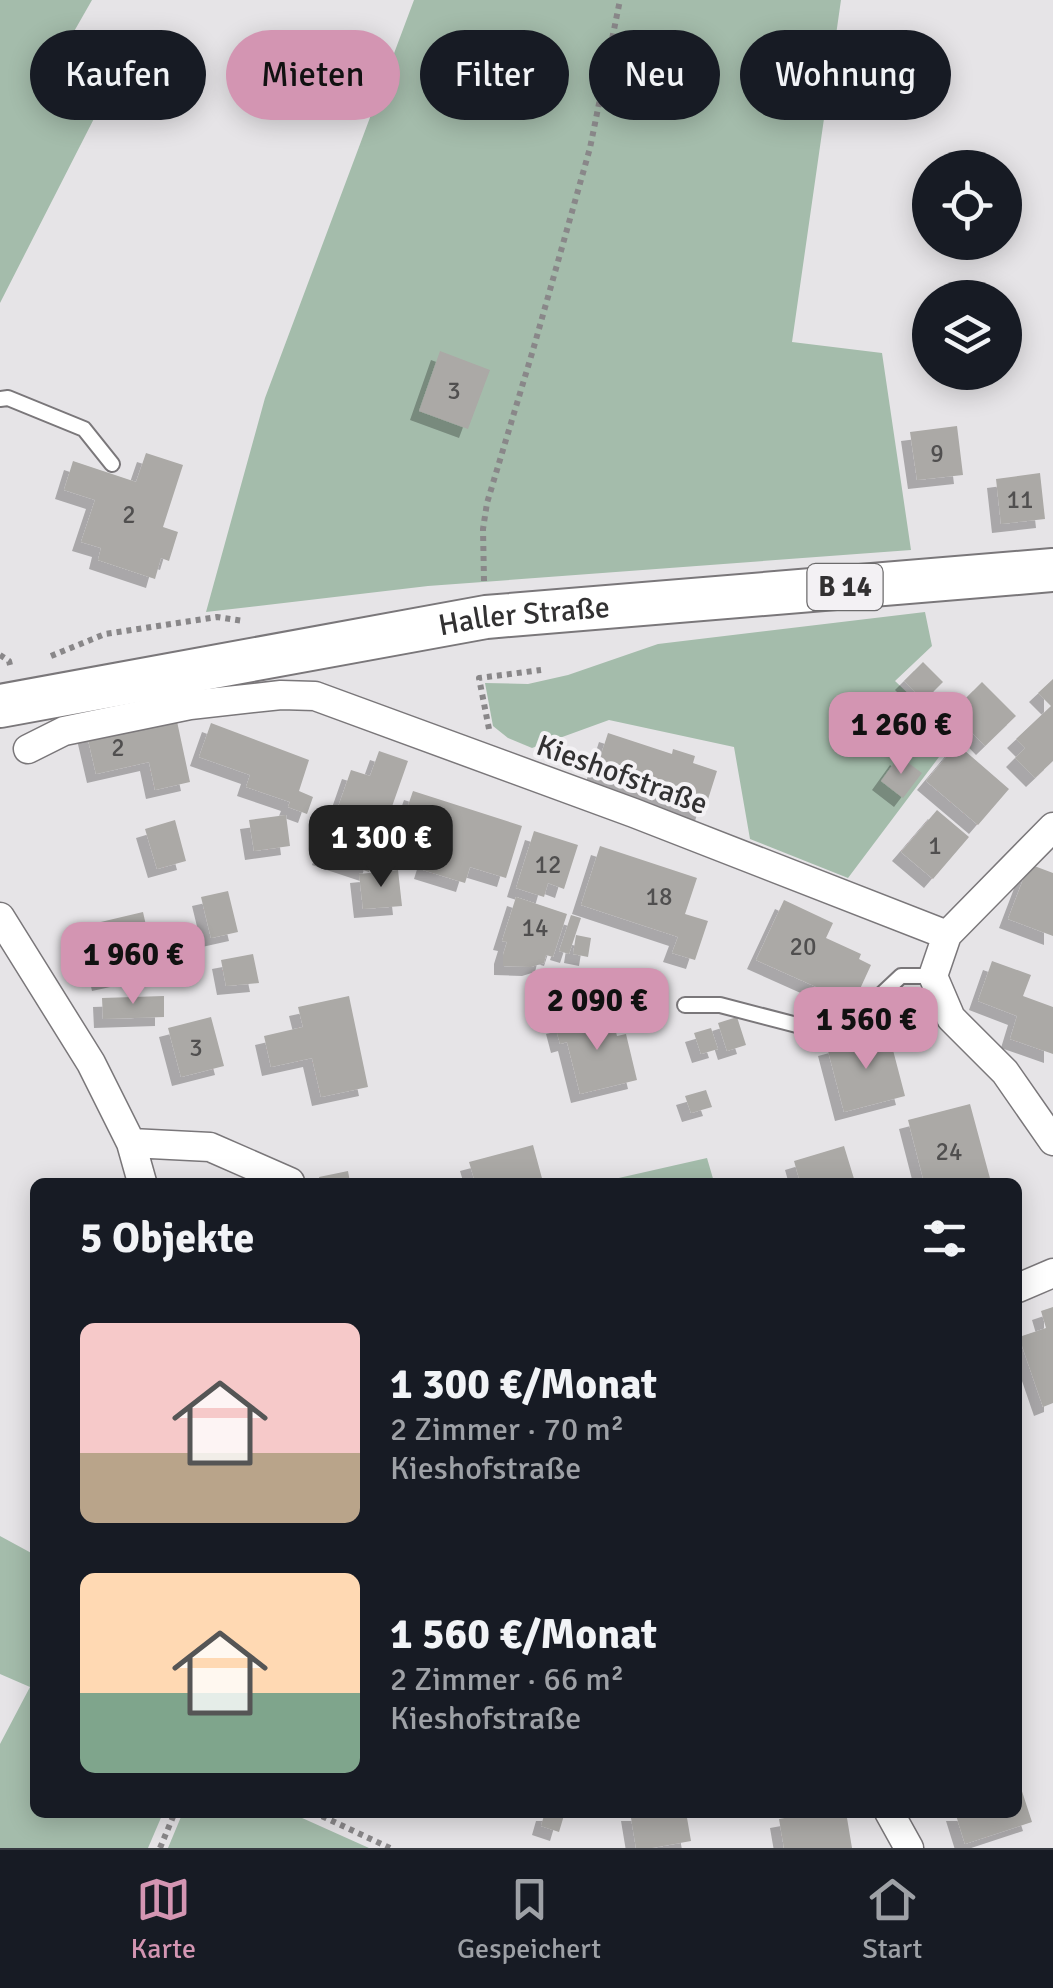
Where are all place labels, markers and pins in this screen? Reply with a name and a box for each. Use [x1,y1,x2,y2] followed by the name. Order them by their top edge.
[809,692,993,777] pin: 1 260 €
[289,805,473,890] pin: 1 300 €
[41,922,225,1007] pin: 1 960 €
[505,968,689,1053] pin: 2 090 €
[774,987,958,1072] pin: 1 560 €

